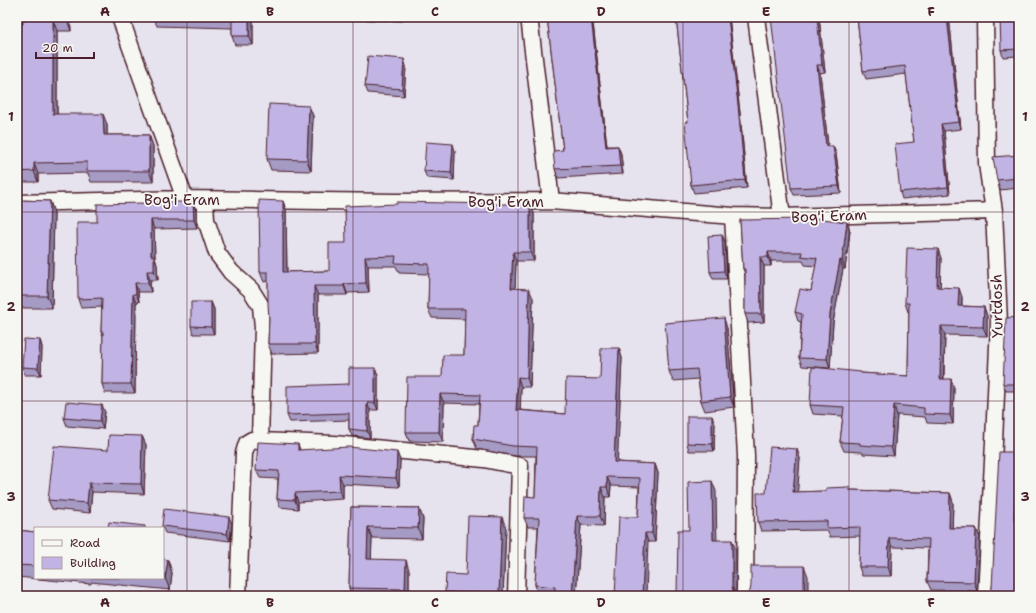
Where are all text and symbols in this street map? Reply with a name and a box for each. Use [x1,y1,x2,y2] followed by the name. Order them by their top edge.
[100,3,110,20] text: A
[266,3,274,20] text: B
[431,3,439,20] text: C
[596,3,606,20] text: D
[762,3,771,20] text: E
[927,3,935,20] text: F
[36,34,94,60] scale bar
[42,40,73,56] text: 20 m
[8,108,14,125] text: 1
[1022,108,1028,125] text: 1
[144,190,220,210] street label: Bog'i Eram
[468,192,544,212] street label: Bog'i Eram
[791,205,867,227] street label: Bog'i Eram
[986,274,1008,338] street label: Yurtdosh
[6,298,16,315] text: 2
[1020,298,1030,315] text: 2
[6,488,16,505] text: 3
[1020,488,1030,505] text: 3
[34,527,164,579] legend
[70,535,101,551] text: Road
[70,555,116,571] text: Building
[100,594,110,611] text: A
[266,594,274,611] text: B
[431,594,439,611] text: C
[596,594,606,611] text: D
[762,594,771,611] text: E
[927,594,935,611] text: F

